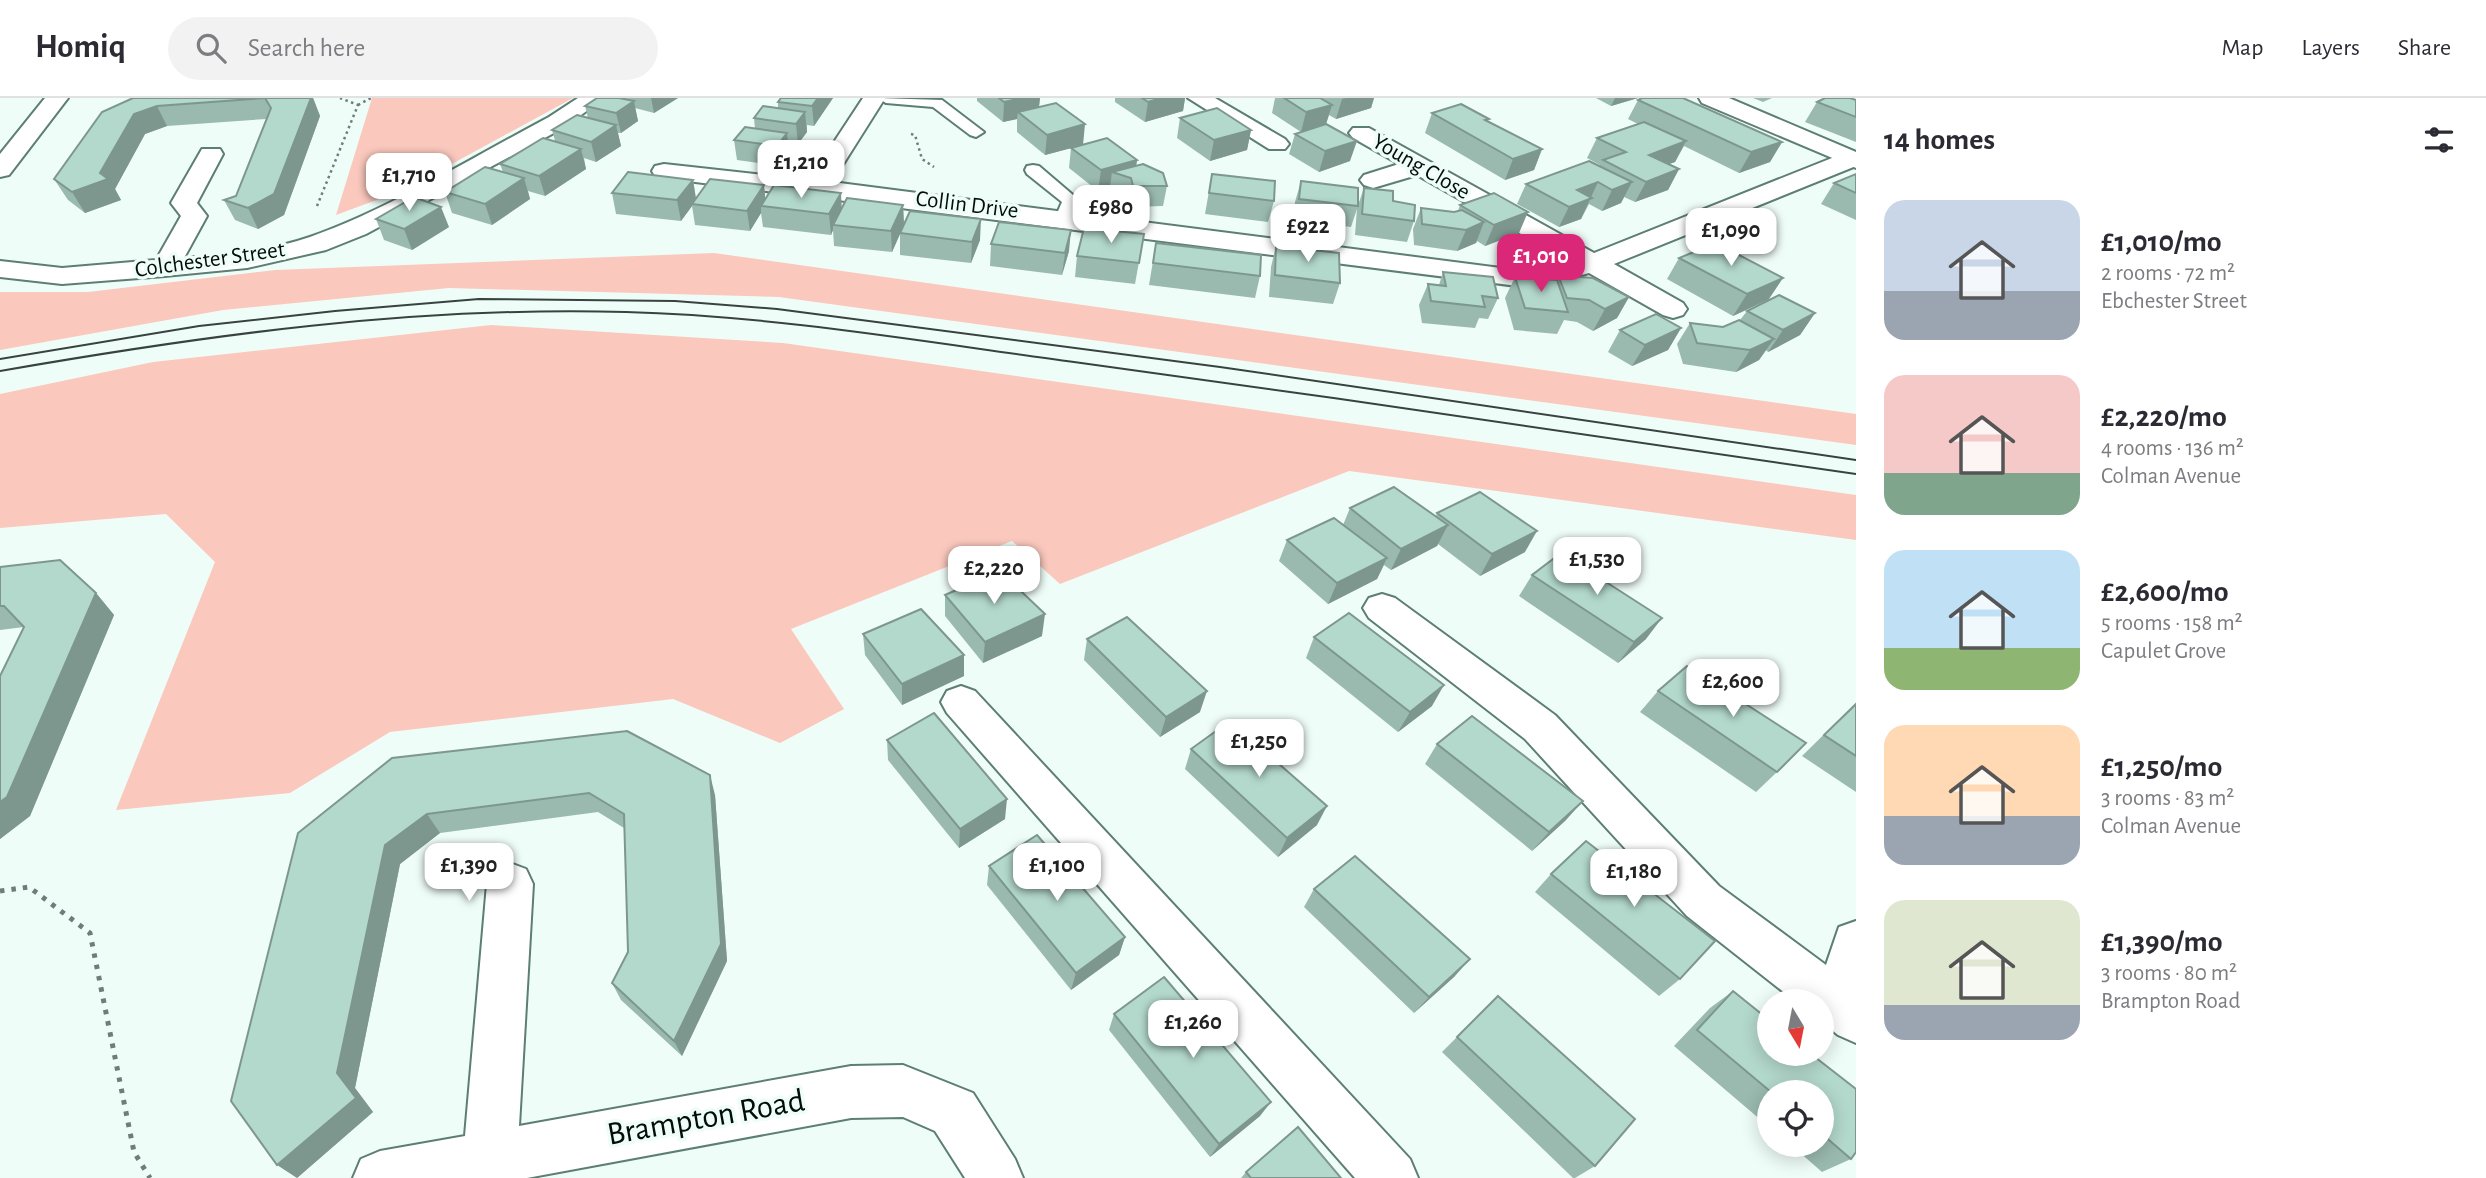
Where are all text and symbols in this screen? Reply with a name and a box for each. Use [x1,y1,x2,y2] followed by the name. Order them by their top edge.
[168,17,658,80] search box
[192,29,230,67] icon: search
[35,31,126,64] text: Homiq
[248,35,365,61] text: Search here
[2221,36,2263,60] text: Map
[2301,36,2360,60] text: Layers
[2398,36,2451,60] text: Share
[2420,121,2458,159] icon: filters
[1884,125,1995,155] text: 14 homes
[1368,130,1474,204] street label: Young Close
[744,140,858,200] pin: £1,210
[774,151,828,174] text: £1,210
[352,153,466,213] pin: £1,710
[382,164,436,187] text: £1,710
[1070,186,1152,245] pin: £980
[914,187,1020,223] street label: Collin Drive
[1089,196,1133,219] text: £980
[1267,204,1349,264] pin: £922
[1674,208,1788,268] pin: £1,090
[1286,215,1330,238] text: £922
[1702,219,1760,242] text: £1,090
[2101,227,2222,257] text: £1,010/mo
[1940,228,2024,312] icon: home
[1484,234,1598,294] pin: £1,010
[133,238,287,282] street label: Colchester Street
[1513,245,1569,268] text: £1,010
[2101,262,2235,285] text: 2 rooms · 72 m²
[2101,290,2247,313] text: Ebchester Street
[2101,402,2227,432] text: £2,220/mo
[1940,403,2024,487] icon: home
[2101,437,2244,460] text: 4 rooms · 136 m²
[2101,465,2241,488] text: Colman Avenue
[1540,538,1654,597] pin: £1,530
[937,546,1051,606] pin: £2,220
[1569,548,1625,571] text: £1,530
[964,557,1024,580] text: £2,220
[2101,577,2229,607] text: £2,600/mo
[1940,578,2024,662] icon: home
[2101,612,2243,635] text: 5 rooms · 158 m²
[2101,640,2226,663] text: Capulet Grove
[1676,660,1790,719] pin: £2,600
[1702,670,1764,693] text: £2,600
[1202,720,1316,779] pin: £1,250
[1231,730,1287,753] text: £1,250
[2101,752,2222,782] text: £1,250/mo
[1940,753,2024,837] icon: home
[2101,787,2234,810] text: 3 rooms · 83 m²
[2101,815,2241,838] text: Colman Avenue
[412,844,526,903] pin: £1,390
[1000,844,1114,903] pin: £1,100
[1577,850,1691,909] pin: £1,180
[441,854,497,877] text: £1,390
[1029,854,1085,877] text: £1,100
[1606,860,1662,883] text: £1,180
[2101,927,2223,957] text: £1,390/mo
[1940,928,2024,1012] icon: home
[2101,962,2237,985] text: 3 rooms · 80 m²
[1757,989,1834,1066] north arrow
[1757,989,1834,1157] map controls
[2101,990,2240,1013] text: Brampton Road
[1136,1000,1250,1060] pin: £1,260
[1164,1011,1222,1034] text: £1,260
[1757,1080,1834,1157] button: locate
[605,1084,807,1152] street label: Brampton Road

